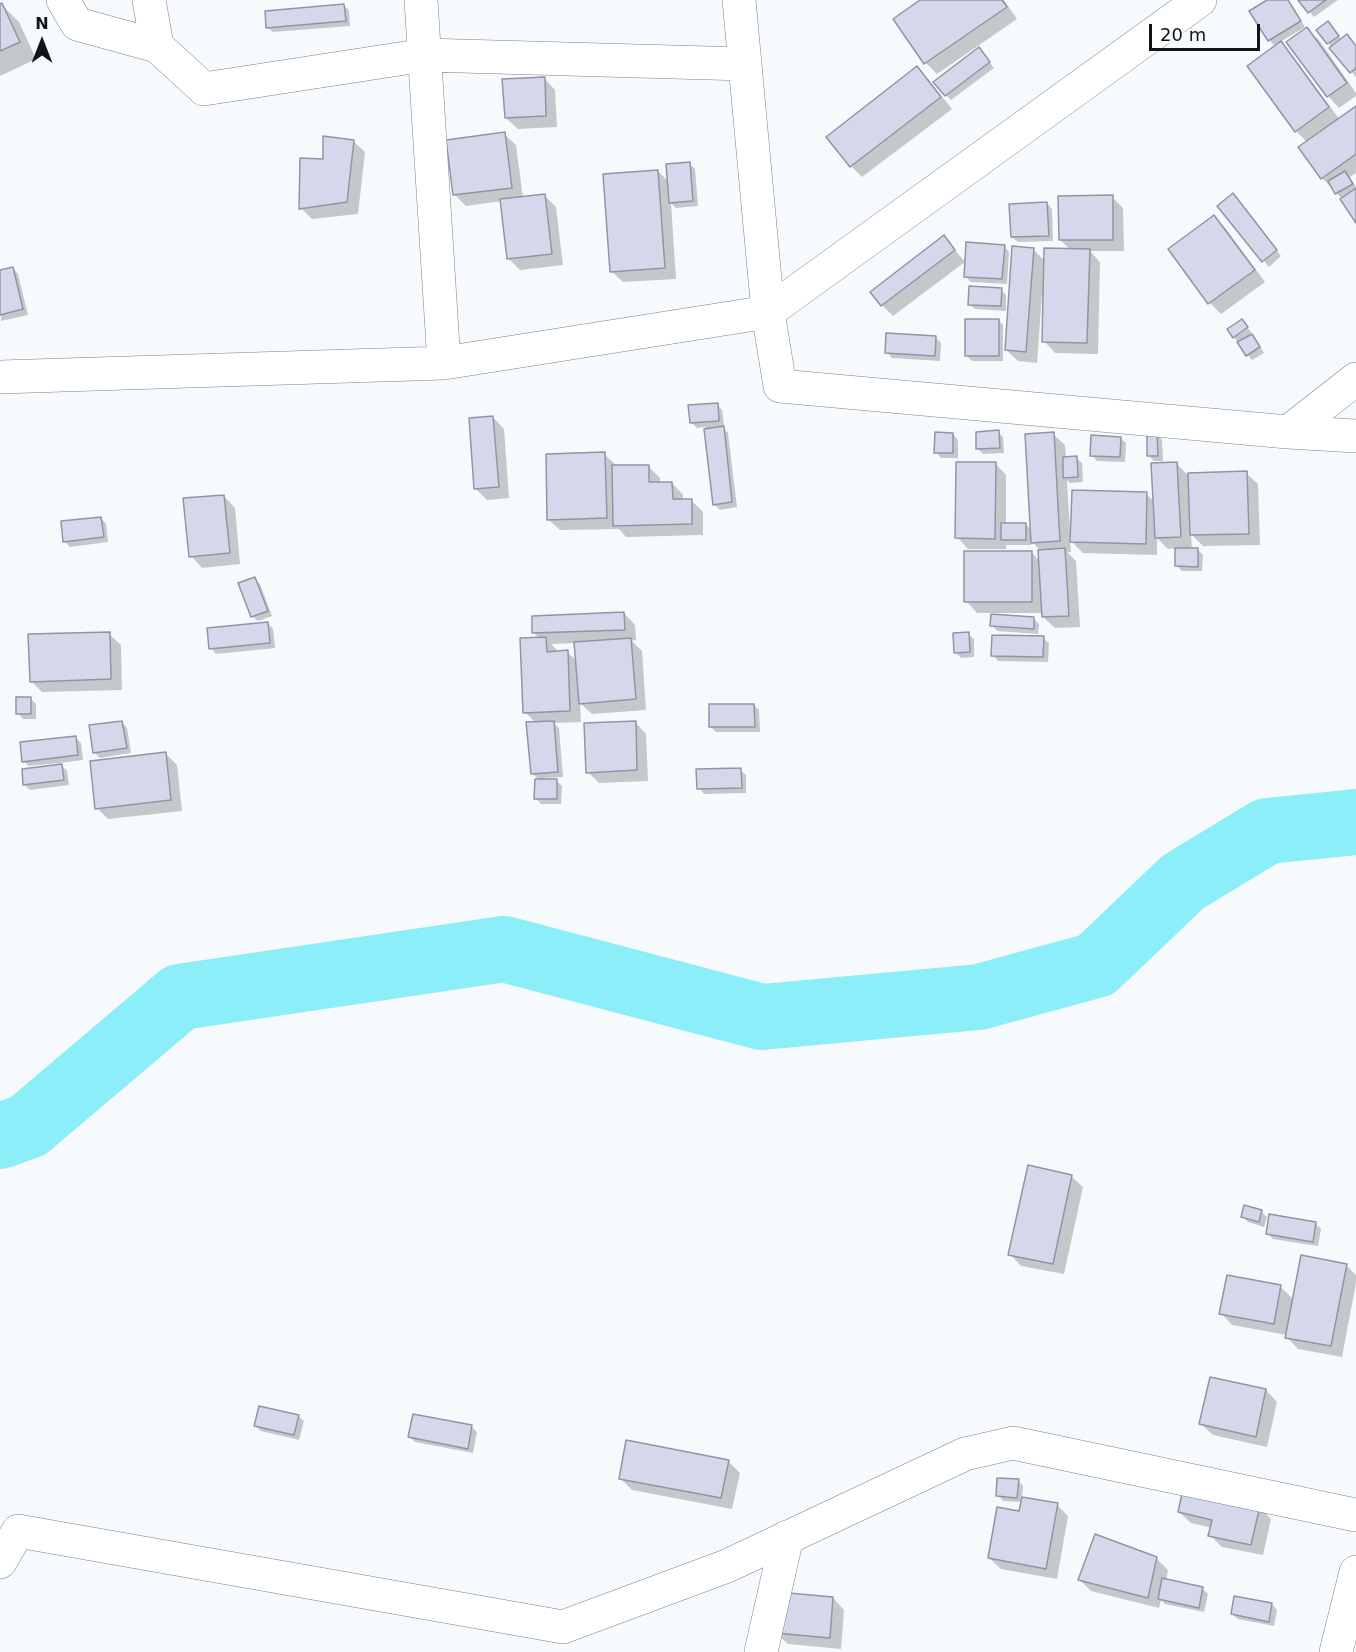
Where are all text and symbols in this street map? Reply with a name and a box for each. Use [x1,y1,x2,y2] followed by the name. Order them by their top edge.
[12,12,72,72] north arrow
[1152,12,1263,50] scale bar
[35,14,49,33] text: N
[1160,24,1206,45] text: 20 m

